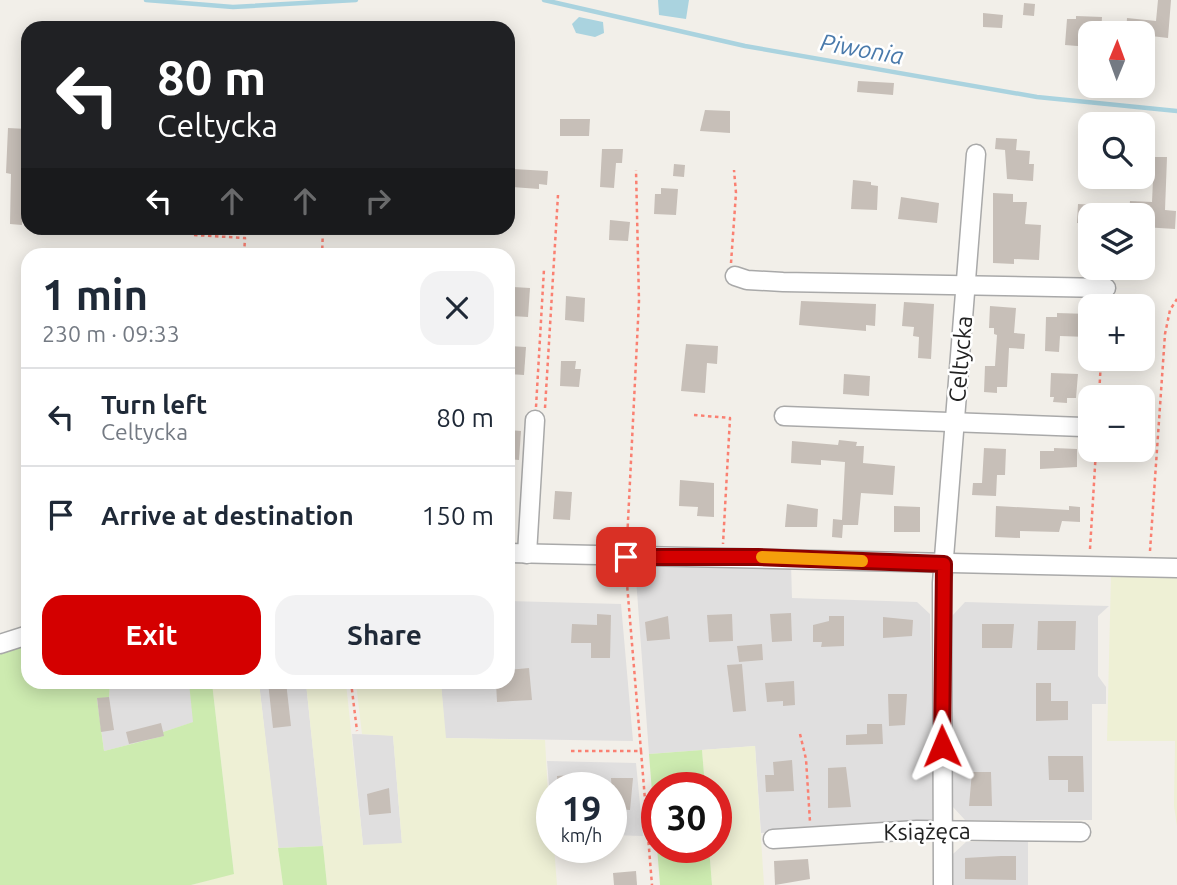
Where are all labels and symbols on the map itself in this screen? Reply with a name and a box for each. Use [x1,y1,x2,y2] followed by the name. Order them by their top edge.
[1078,21,1155,98] north arrow
[818,28,906,70] water label: Piwonia
[944,315,976,403] street label: Celtycka
[596,527,656,587] pin
[905,709,979,783] position arrow
[641,772,732,863] speed limit sign: 30
[883,818,971,844] street label: Książęca

